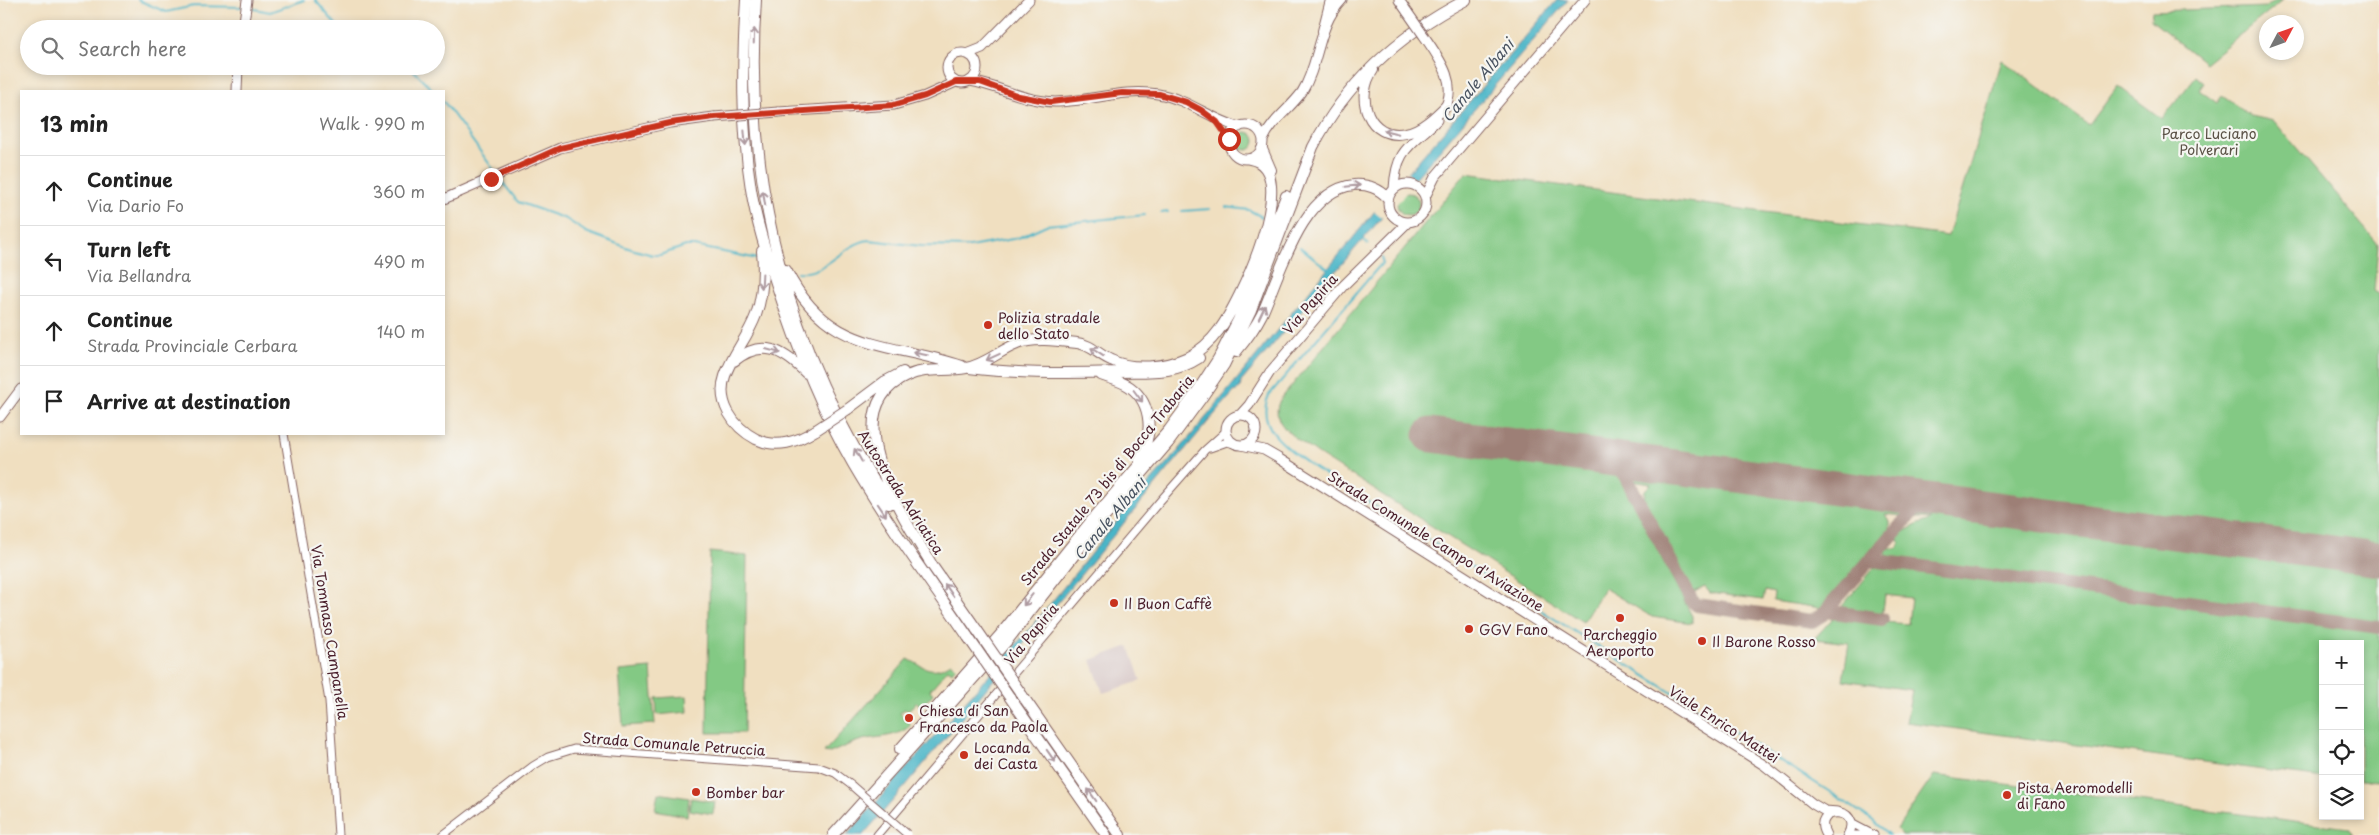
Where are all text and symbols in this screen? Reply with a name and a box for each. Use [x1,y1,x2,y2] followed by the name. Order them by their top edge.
[2259,15,2304,60] north arrow
[20,20,445,75] search box
[749,28,758,44] one-way arrow
[1435,31,1520,127] water label: Canale Albani
[38,34,66,62] icon: search
[78,34,187,62] text: Search here
[40,107,108,139] text: 13 min
[319,111,425,135] text: Walk · 990 m
[2162,123,2257,160] park label: Parco Luciano Polverari
[1383,127,1399,136] one-way arrow
[1218,128,1241,151] route start
[740,130,750,146] one-way arrow
[87,165,173,193] text: Continue
[480,168,503,191] route end
[40,177,68,205] icon: ahead
[373,179,425,203] text: 360 m
[1345,181,1361,191] one-way arrow
[759,190,769,206] one-way arrow
[87,193,184,217] text: Via Dario Fo
[87,235,171,263] text: Turn left
[40,247,68,275] icon: left
[374,249,425,273] text: 490 m
[87,263,191,287] text: Via Bellandra
[1278,269,1343,339] street label: Via Papiria
[758,273,767,289] one-way arrow
[87,305,173,333] text: Continue
[1258,305,1267,320] one-way arrow
[998,307,1100,344] place label: Polizia stradale dello Stato
[40,317,68,345] icon: ahead
[377,319,425,343] text: 140 m
[982,319,994,331] marker: Polizia stradale dello Stato
[87,333,298,357] text: Strada Provinciale Cerbara
[765,346,781,356] one-way arrow
[1091,347,1105,357] one-way arrow
[913,349,929,358] one-way arrow
[986,352,1001,362] one-way arrow
[1015,370,1199,590] street label: Strada Statale 73 bis di Bocca Trabaria
[40,387,68,415] icon: arrive
[87,387,291,415] text: Arrive at destination
[1132,389,1143,402] one-way arrow
[853,426,949,559] street label: Autostrada Adriatica
[853,448,863,462] one-way arrow
[1324,466,1548,617] street label: Strada Comunale Campo d'Aviazione
[1067,469,1152,565] water label: Canale Albani
[877,503,887,517] one-way arrow
[306,543,354,721] street label: Via Tommaso Campanella
[944,583,954,597] one-way arrow
[1022,593,1033,606] one-way arrow
[1124,593,1212,614] place label: Il Buon Caffè
[1108,597,1120,609] marker: Il Buon Caffè
[999,598,1063,669] street label: Via Papiria
[1614,612,1626,624] marker: Parcheggio Aeroporto
[1479,619,1548,640] place label: GGV Fano
[1463,623,1475,635] marker: GGV Fano
[1583,624,1657,661] place label: Parcheggio Aeroporto
[1712,631,1816,652] place label: Il Barone Rosso
[1696,635,1708,647] marker: Il Barone Rosso
[2319,640,2364,820] map controls
[2319,640,2364,685] button: +
[1664,680,1784,768] street label: Viale Enrico Mattei
[2319,685,2364,730] button: −
[919,700,1048,737] place label: Chiesa di San Francesco da Paola
[903,712,915,724] marker: Chiesa di San Francesco da Paola
[582,727,767,761] street label: Strada Comunale Petruccia
[2319,730,2364,775] button: locate
[974,737,1038,774] place label: Locanda dei Casta
[958,749,970,761] marker: Locanda dei Casta
[1046,749,1056,763] one-way arrow
[2319,775,2364,820] button: layers
[2017,777,2133,814] place label: Pista Aeromodelli di Fano
[706,782,785,803] place label: Bomber bar
[690,786,702,798] marker: Bomber bar
[1087,788,1097,802] one-way arrow
[2001,789,2013,801] marker: Pista Aeromodelli di Fano

